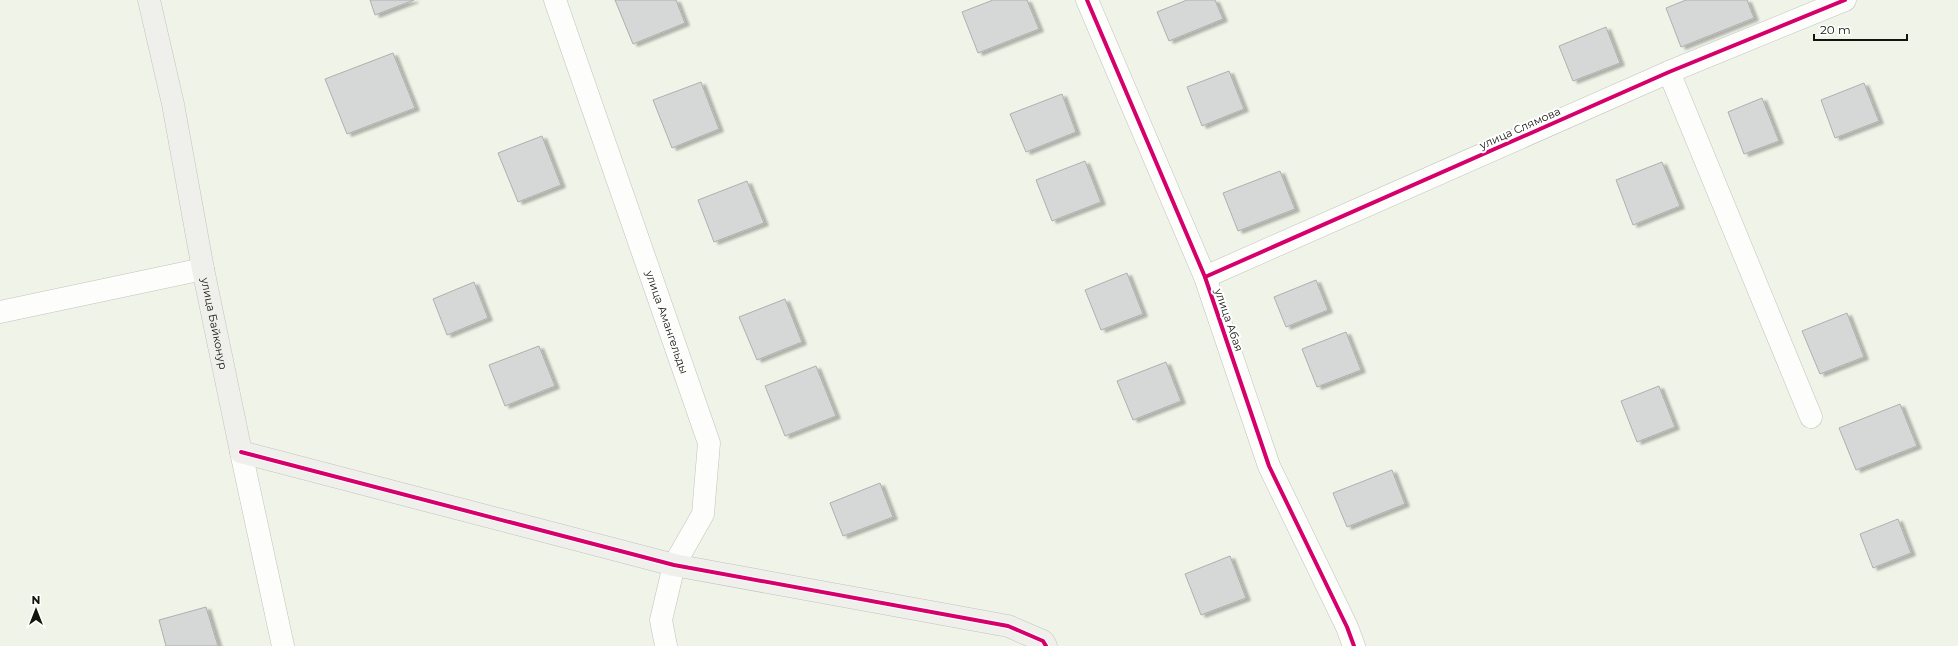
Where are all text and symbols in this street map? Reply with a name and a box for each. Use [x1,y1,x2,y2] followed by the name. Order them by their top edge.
[1814,16,1907,42] scale bar
[1820,22,1851,37] text: 20 m
[1476,104,1563,153] street label: улица Слямова
[642,268,691,376] street label: улица Амангельды
[198,275,231,371] street label: улица Байконур
[1211,286,1246,353] street label: улица Абая
[16,590,56,630] north arrow
[32,593,40,607] text: N

